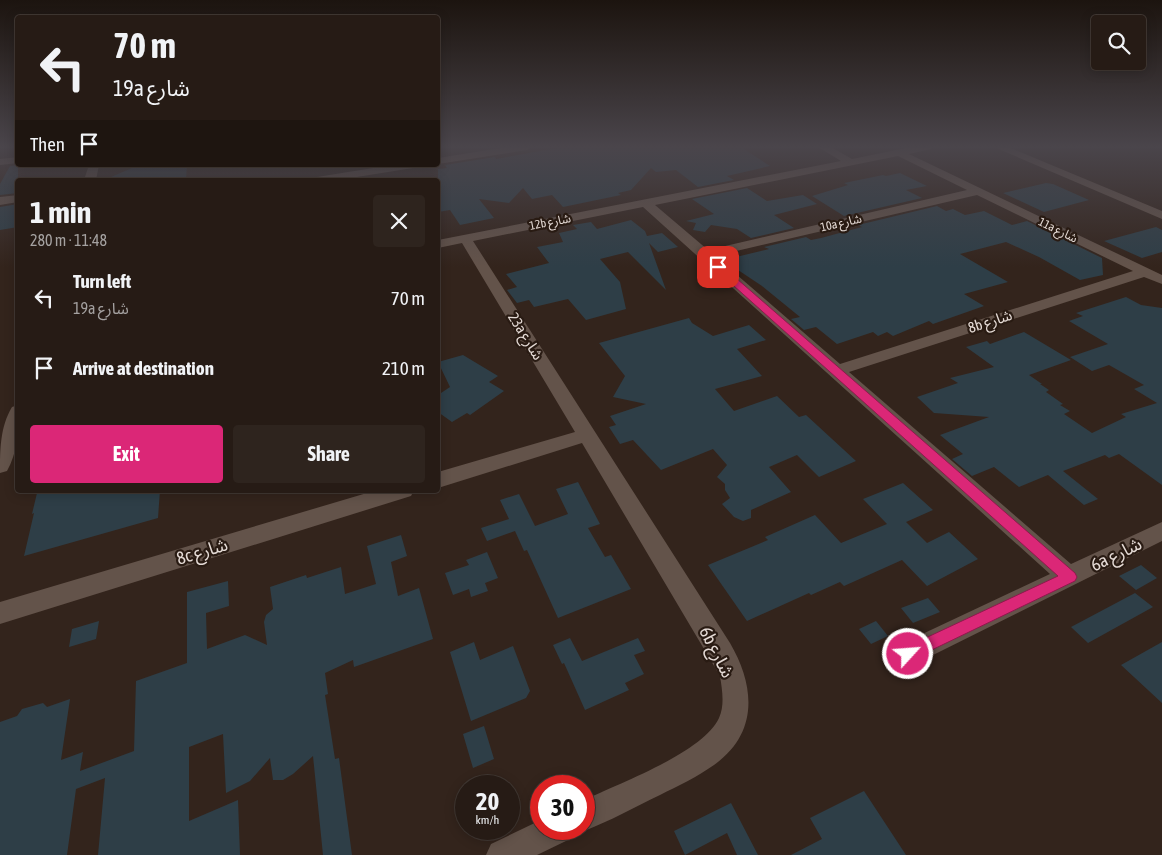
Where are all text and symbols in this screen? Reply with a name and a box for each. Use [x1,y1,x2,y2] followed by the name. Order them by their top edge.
[1091,15,1146,70] map controls
[1091,15,1146,70] button: search
[113,25,176,65] text: 70 m
[30,35,95,100] icon: left
[113,75,190,101] text: 19a شارع
[75,130,103,158] icon: arrive
[30,133,65,155] text: Then
[30,195,91,229] text: 1 min
[373,195,425,247] button: close
[528,211,572,235] street label: 12b شارع
[819,211,863,236] street label: 10a شارع
[1035,215,1080,247] street label: 11a شارع
[30,231,107,249] text: 280 m · 11:48
[697,246,739,288] pin
[704,253,732,281] icon: arrive
[73,270,131,292] text: Turn left
[30,284,58,312] icon: left
[391,287,425,309] text: 70 m
[73,299,129,317] text: 19a شارع
[966,306,1016,340] street label: 8b شارع
[502,309,547,365] street label: 23a شارع
[30,354,58,382] icon: arrive
[73,357,214,379] text: Arrive at destination
[382,357,425,379] text: 210 m
[30,425,223,483] button: Exit
[233,425,425,483] button: Share
[174,533,231,573] street label: 8c شارع
[1087,533,1147,579] street label: 6a شارع
[692,623,739,683] street label: 6b شارع
[881,627,933,679] position arrow
[530,775,595,840] speed limit sign: 30
[476,787,499,815] text: 20
[476,813,499,827] text: km/h

